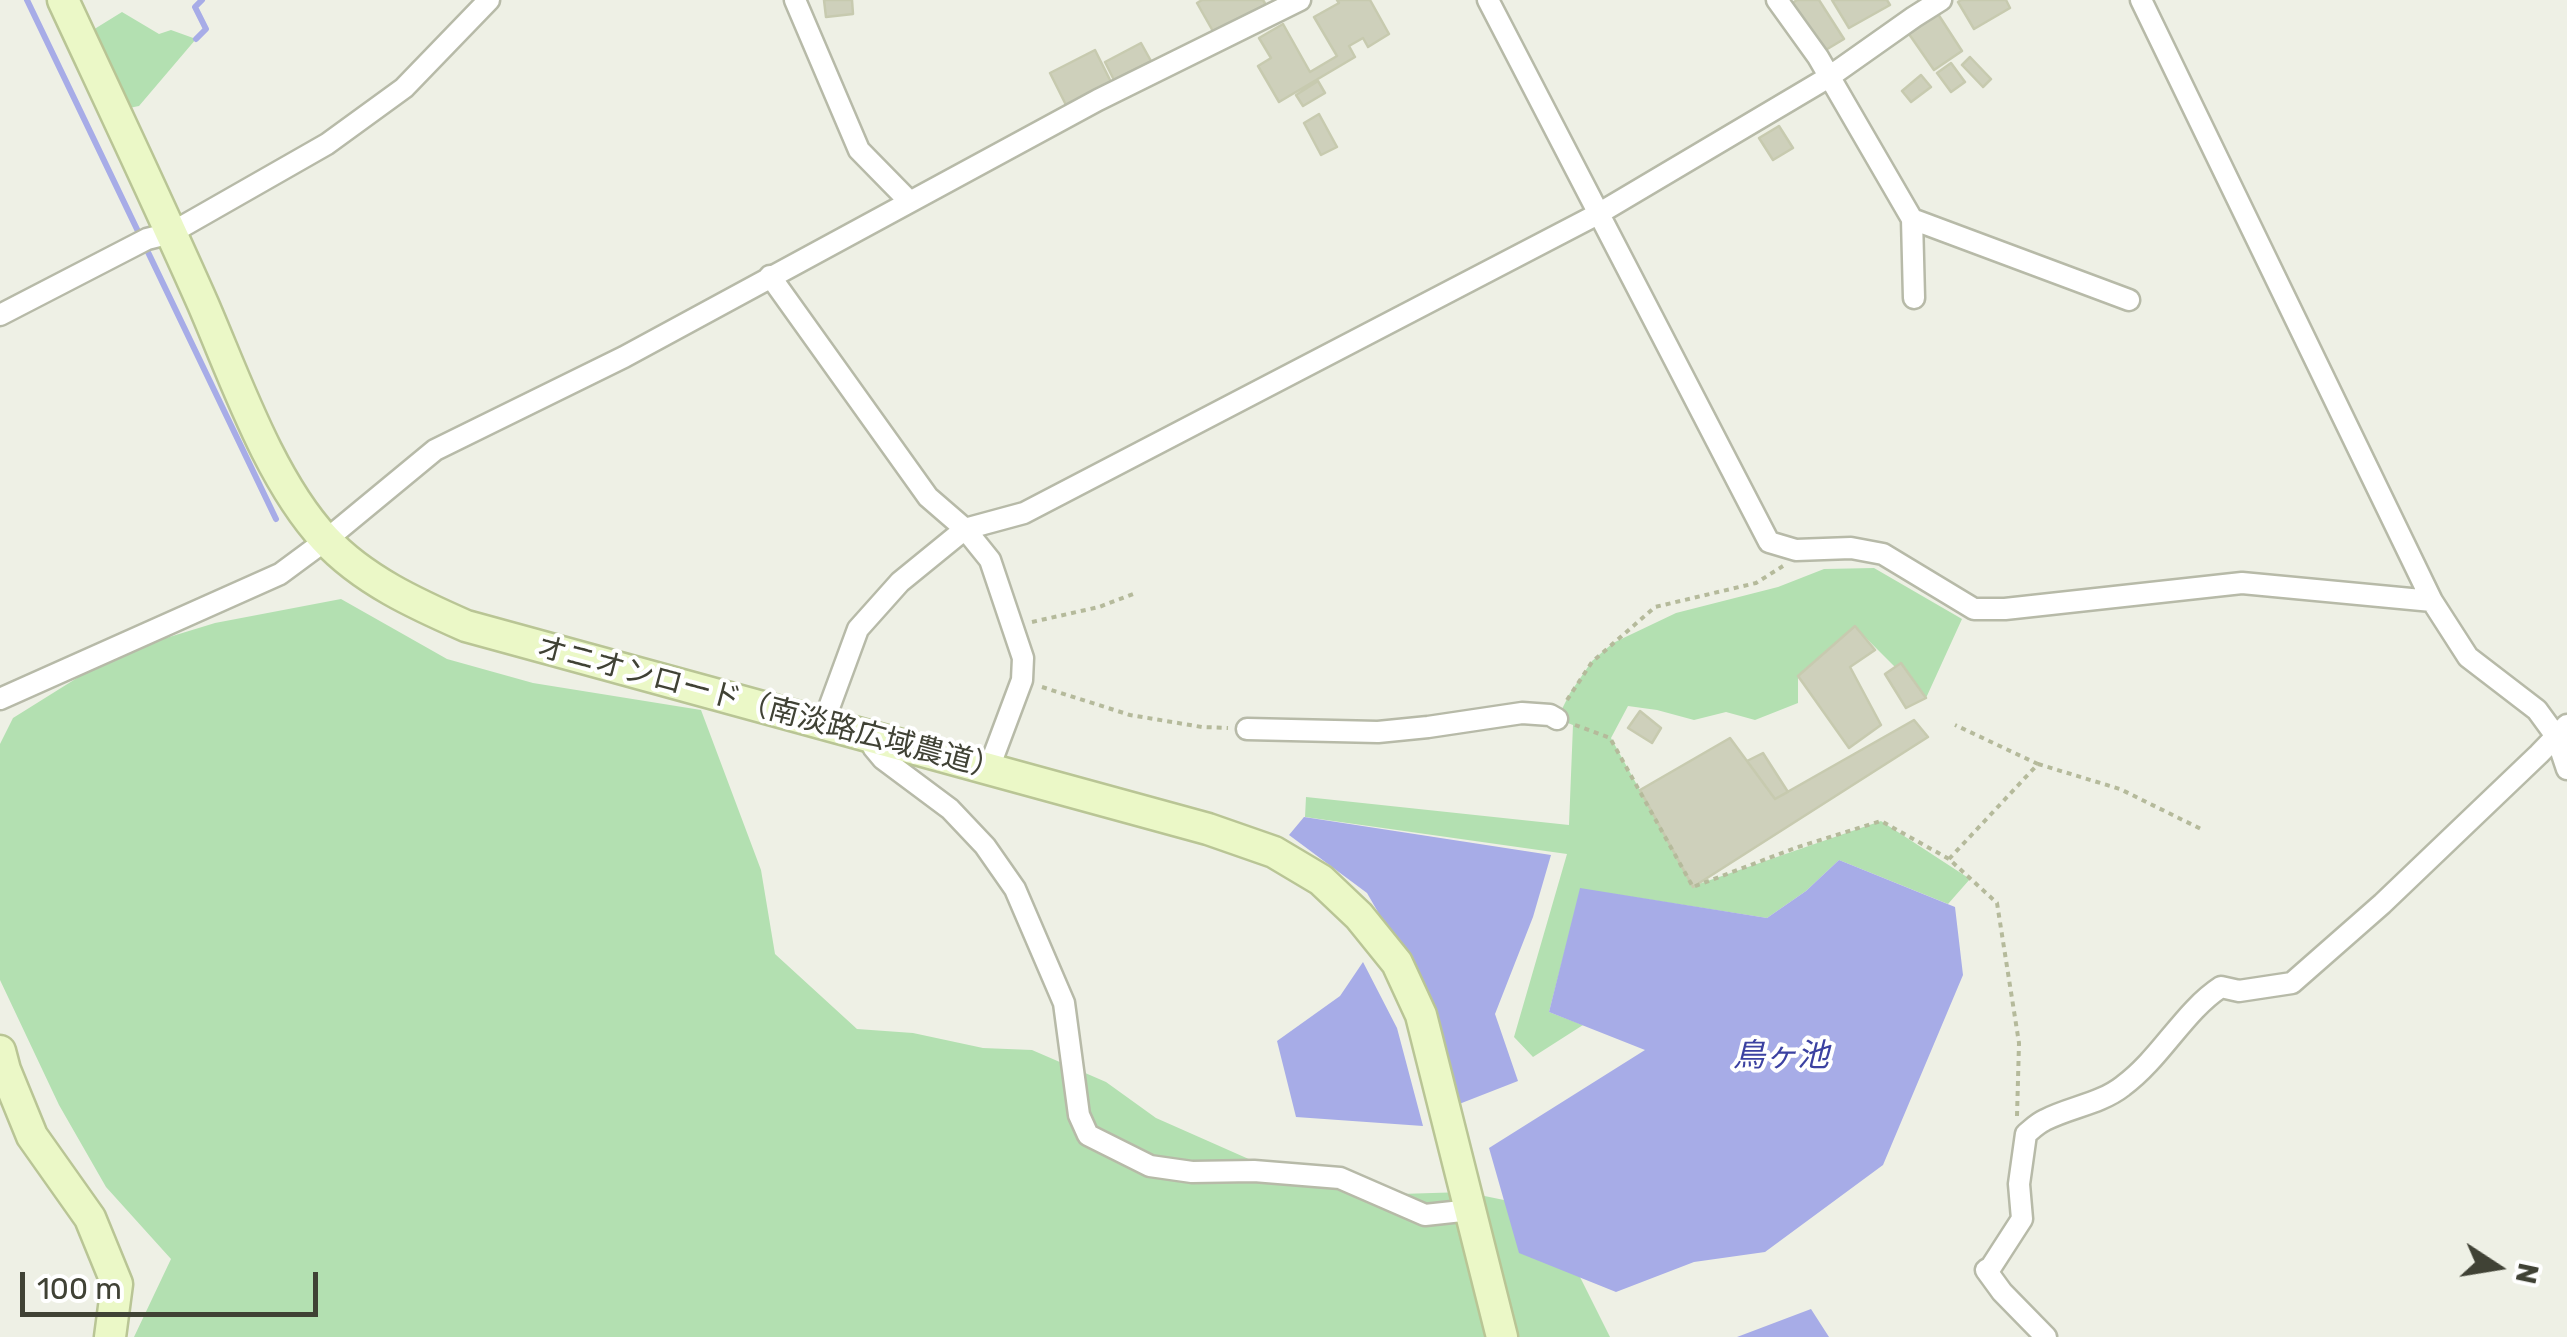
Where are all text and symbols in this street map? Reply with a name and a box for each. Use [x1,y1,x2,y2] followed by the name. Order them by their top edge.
[533,629,1005,789] street label: オニオンロード（南淡路広域農道）
[1733,1038,1829,1076] water label: 鳥ヶ池
[2447,1217,2547,1317] north arrow
[25,1252,322,1314] scale bar
[2509,1260,2545,1287] text: N
[37,1271,122,1307] text: 100 m

